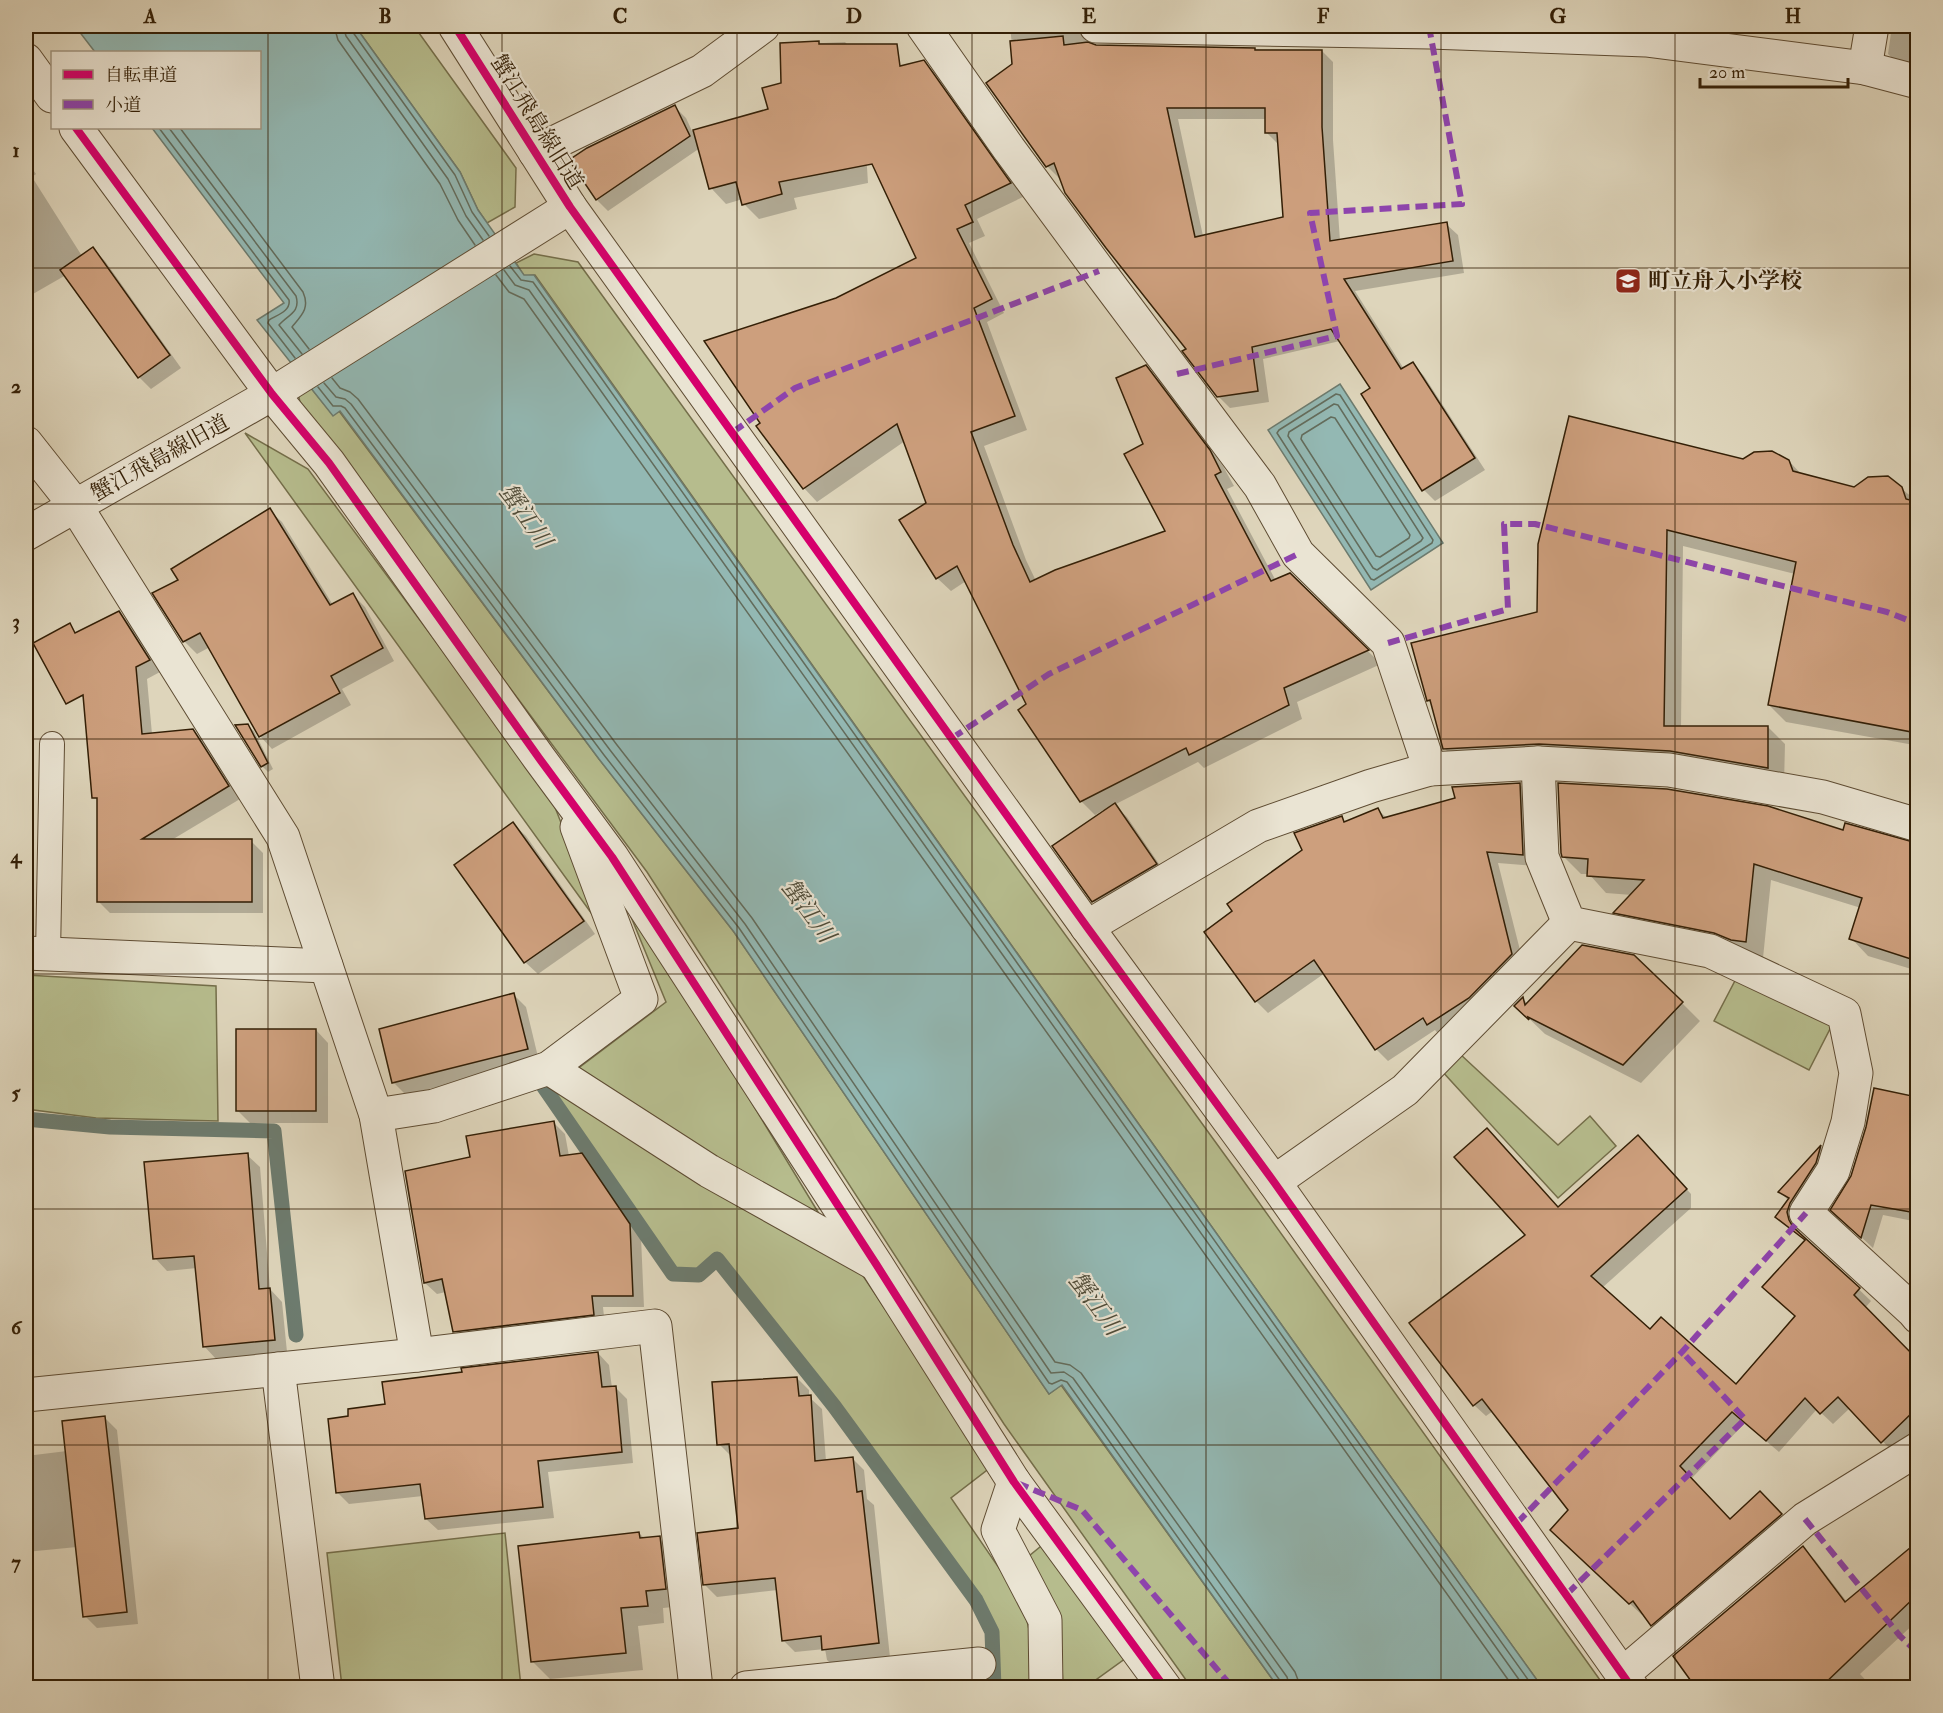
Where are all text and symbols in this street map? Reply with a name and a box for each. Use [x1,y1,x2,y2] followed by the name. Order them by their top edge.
[143,4,157,29] text: A
[378,4,392,29] text: B
[613,4,627,29] text: C
[846,4,862,29] text: D
[1082,4,1097,29] text: E
[1317,4,1330,29] text: F
[1550,4,1567,29] text: G
[1785,4,1801,29] text: H
[484,49,590,195] street label: 蟹江飛島線旧道
[51,51,261,129] legend
[1700,51,1848,89] scale bar
[1709,61,1745,84] text: 20 m
[105,64,177,87] text: 自転車道
[105,94,141,117] text: 小道
[12,138,20,163] text: 1
[1613,266,1643,296] school or university icon: 町立舟入小学校
[1648,267,1802,295] place label: 町立舟入小学校
[11,374,21,399] text: 2
[86,408,234,508] street label: 蟹江飛島線旧道
[492,478,560,557] water label: 蟹江川
[12,609,20,634] text: 3
[10,844,23,869] text: 4
[774,873,843,952] water label: 蟹江川
[12,1080,22,1105] text: 5
[1061,1266,1130,1345] water label: 蟹江川
[11,1315,23,1340] text: 6
[11,1550,21,1575] text: 7

